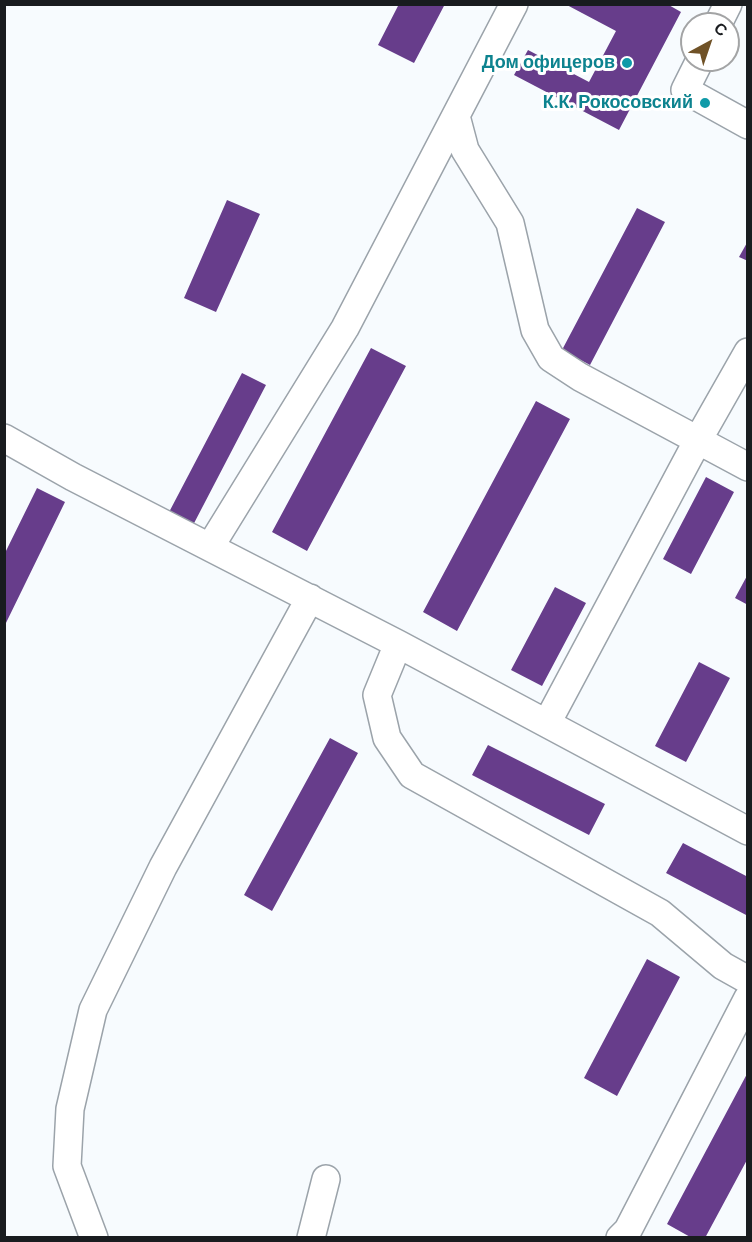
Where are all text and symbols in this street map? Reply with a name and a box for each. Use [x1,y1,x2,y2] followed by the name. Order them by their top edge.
[680,12,740,72] north arrow
[709,18,732,41] text: С
[482,52,615,74] place label: Дом офицеров
[620,56,634,70] marker: Дом офицеров
[543,92,693,114] place label: К.К. Рокосовский
[698,96,712,110] marker: К.К. Рокосовский

